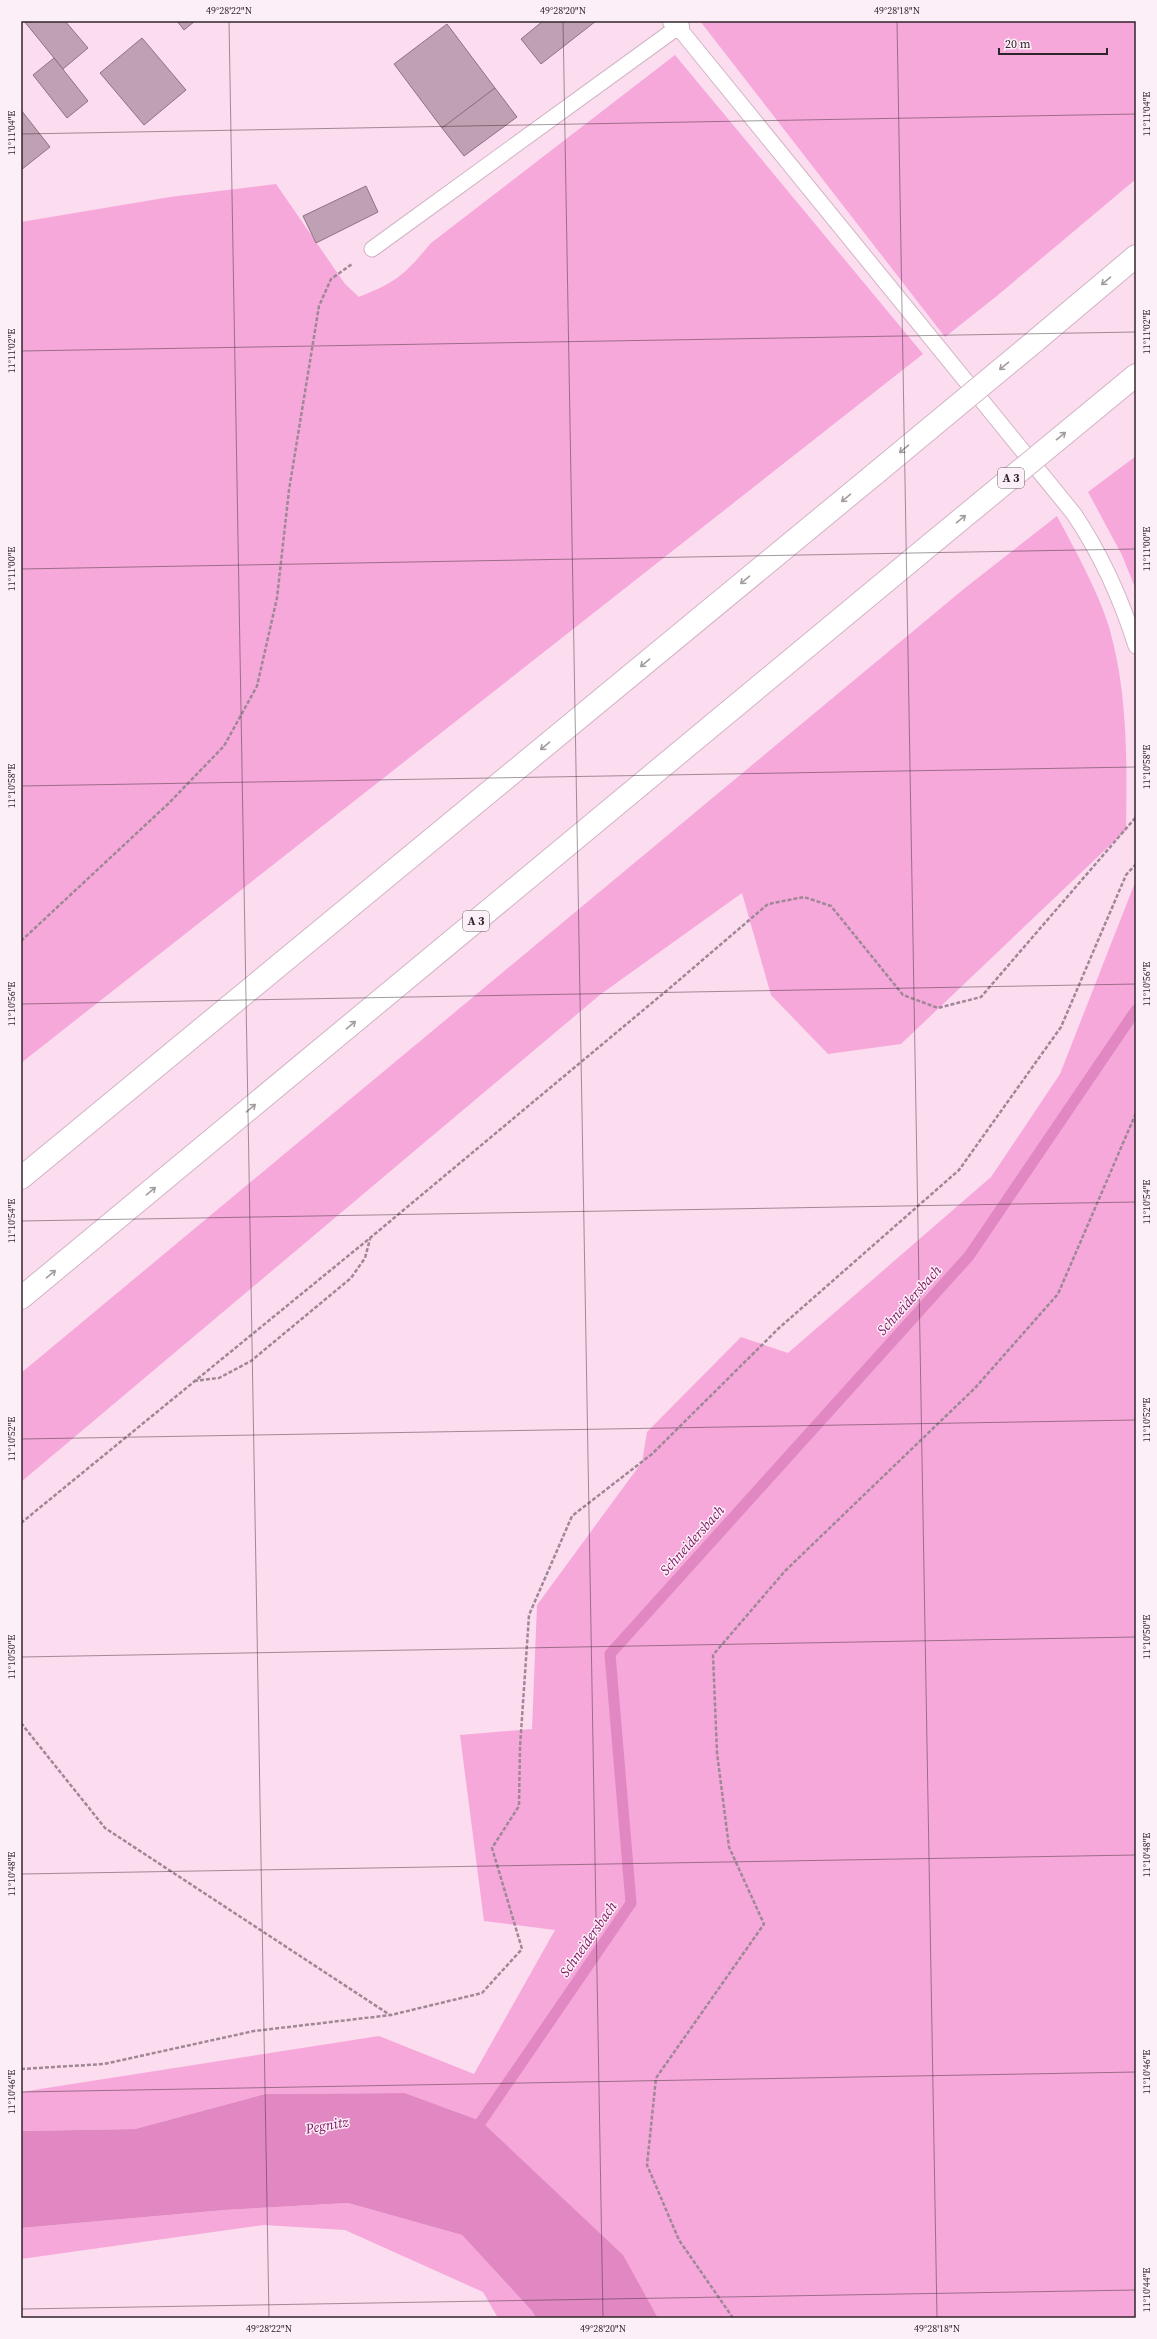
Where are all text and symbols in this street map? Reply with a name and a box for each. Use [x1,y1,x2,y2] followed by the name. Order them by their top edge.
[206,4,252,17] text: 49°28'22"N
[540,4,586,17] text: 49°28'20"N
[874,4,920,17] text: 49°28'18"N
[999,30,1107,56] scale bar
[1005,36,1031,52] text: 20 m
[1140,92,1153,136] text: 11°11'04"E
[5,111,18,155] text: 11°11'04"E
[1102,276,1112,285] one-way arrow
[1140,310,1153,354] text: 11°11'02"E
[5,329,18,373] text: 11°11'02"E
[999,362,1010,371] one-way arrow
[1056,432,1067,441] one-way arrow
[899,445,910,454] one-way arrow
[998,468,1024,488] road number: A 3
[840,493,851,502] one-way arrow
[956,515,967,524] one-way arrow
[1140,527,1153,571] text: 11°11'00"E
[5,547,18,591] text: 11°11'00"E
[740,576,751,585] one-way arrow
[640,658,650,667] one-way arrow
[539,741,550,750] one-way arrow
[1140,745,1153,789] text: 11°10'58"E
[5,764,18,808] text: 11°10'58"E
[463,911,489,931] road number: A 3
[1140,962,1153,1006] text: 11°10'56"E
[5,982,18,1026] text: 11°10'56"E
[346,1020,357,1029] one-way arrow
[246,1103,257,1112] one-way arrow
[1140,1180,1153,1224] text: 11°10'54"E
[146,1186,156,1195] one-way arrow
[5,1199,18,1243] text: 11°10'54"E
[872,1260,946,1339] water label: Schneidersbach
[46,1269,56,1278] one-way arrow
[1140,1398,1153,1442] text: 11°10'52"E
[5,1417,18,1461] text: 11°10'52"E
[655,1500,729,1579] water label: Schneidersbach
[1140,1615,1153,1659] text: 11°10'50"E
[5,1635,18,1679] text: 11°10'50"E
[1140,1833,1153,1877] text: 11°10'48"E
[5,1852,18,1896] text: 11°10'48"E
[555,1897,622,1981] water label: Schneidersbach
[1140,2050,1153,2094] text: 11°10'46"E
[5,2070,18,2114] text: 11°10'46"E
[303,2111,351,2139] water label: Pegnitz
[1140,2268,1153,2312] text: 11°10'44"E
[246,2322,292,2335] text: 49°28'22"N
[580,2322,626,2335] text: 49°28'20"N
[914,2322,960,2335] text: 49°28'18"N

